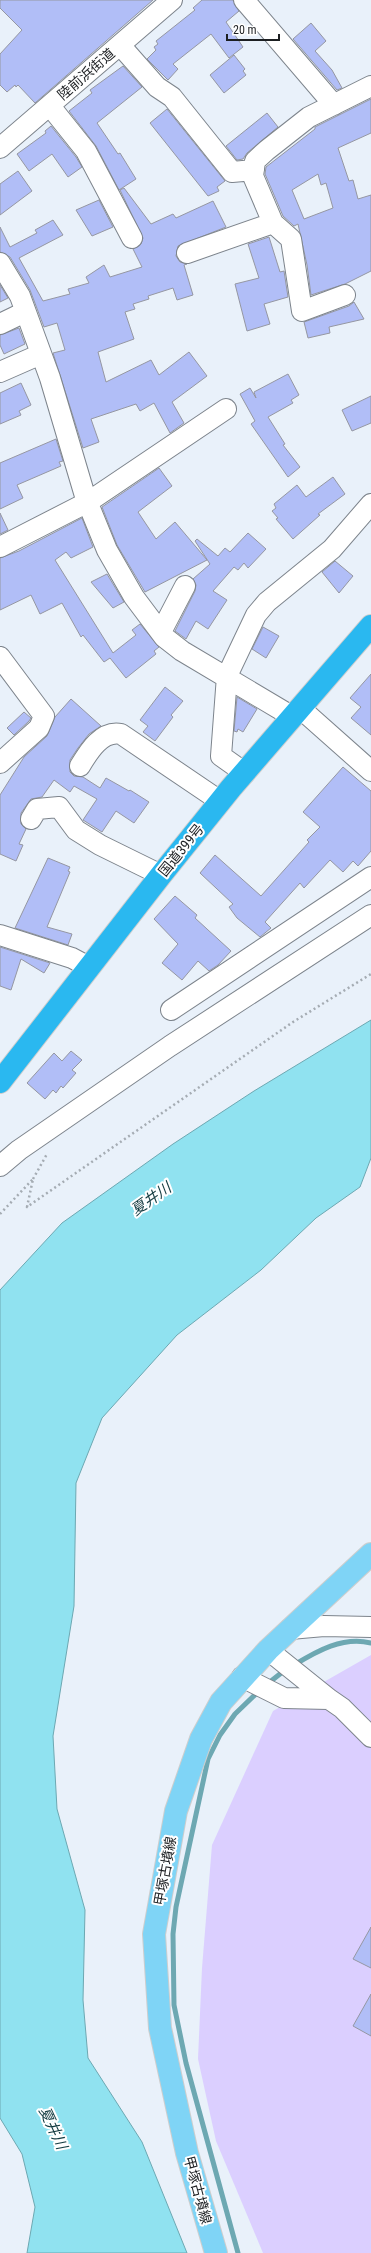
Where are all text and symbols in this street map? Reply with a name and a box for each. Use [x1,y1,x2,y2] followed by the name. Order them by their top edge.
[227,16,279,42] scale bar
[233,23,257,37] text: 20 m
[54,45,118,103] street label: 陸前浜街道
[155,821,207,879] street label: 国道399号
[127,1178,176,1219] water label: 夏井川
[151,1835,179,1907] street label: 甲塚古墳線
[35,2104,72,2154] water label: 夏井川
[181,2154,215,2226] street label: 甲塚古墳線

